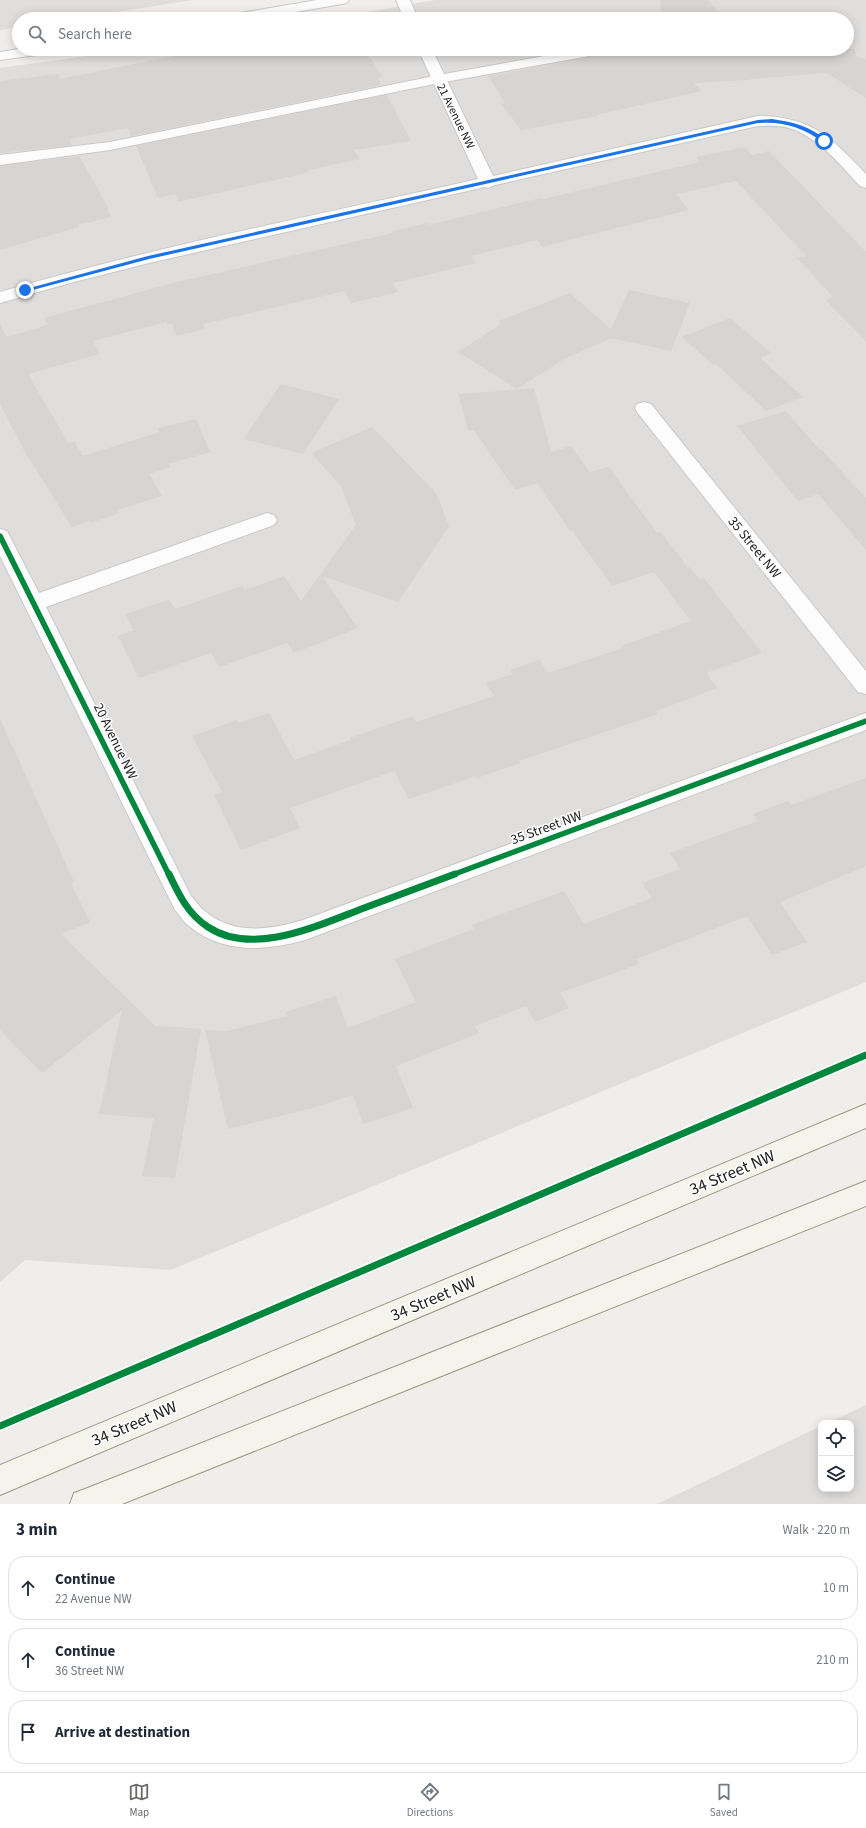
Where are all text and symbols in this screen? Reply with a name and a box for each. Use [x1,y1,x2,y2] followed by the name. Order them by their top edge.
[12,12,854,56] search box
[26,23,48,45] icon: search
[58,24,132,45] text: Search here
[432,81,479,152] street label: 21 Avenue NW
[815,132,833,150] route start
[16,281,34,299] route end
[723,512,785,583] street label: 35 Street NW
[88,700,142,783] street label: 20 Avenue NW
[508,806,585,850] street label: 35 Street NW
[686,1144,779,1202] street label: 34 Street NW
[387,1270,480,1328] street label: 34 Street NW
[88,1395,181,1453] street label: 34 Street NW
[818,1420,854,1492] map controls
[818,1420,854,1456] button: locate
[818,1456,854,1492] button: layers
[16,1518,57,1542] text: 3 min
[782,1521,850,1539] text: Walk · 220 m
[55,1569,115,1590] text: Continue
[17,1577,39,1599] icon: ahead
[823,1579,849,1597] text: 10 m
[55,1590,132,1608] text: 22 Avenue NW
[55,1641,115,1662] text: Continue
[17,1649,39,1671] icon: ahead
[816,1651,849,1669] text: 210 m
[55,1662,124,1680] text: 36 Street NW
[17,1721,39,1743] icon: arrive
[55,1722,190,1743] text: Arrive at destination
[128,1781,150,1820] tab: Map
[407,1781,453,1820] tab: Directions
[710,1781,738,1820] tab: Saved

